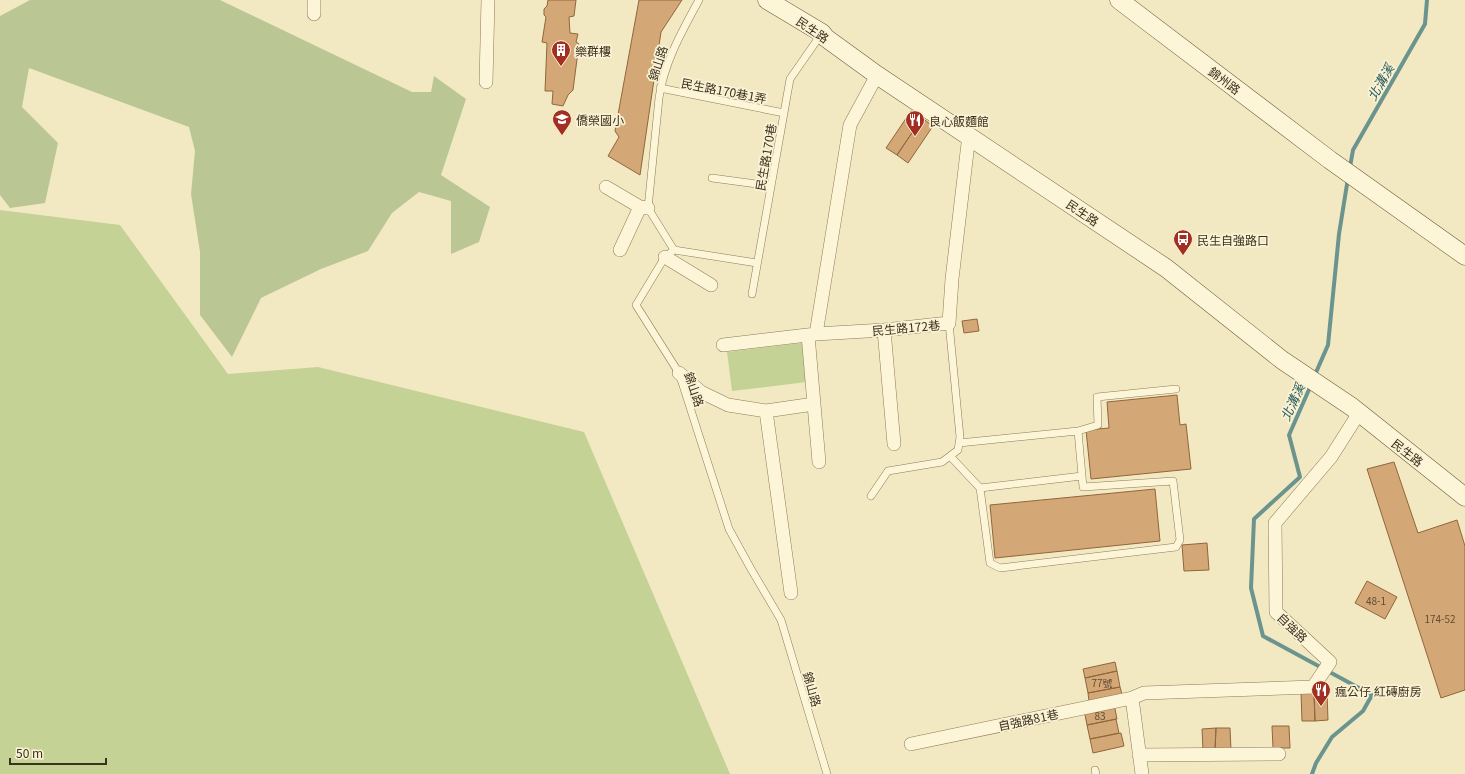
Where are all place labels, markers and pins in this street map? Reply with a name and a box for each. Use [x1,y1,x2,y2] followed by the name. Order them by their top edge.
[550,39,572,67] building icon: 樂群樓
[575,42,611,59] place label: 樂群樓
[551,108,573,136] school or university icon: 僑榮國小
[904,109,926,137] restaurant icon: 良心飯麵館
[576,111,624,128] place label: 僑榮國小
[929,112,989,129] place label: 良心飯麵館
[1172,228,1194,256] bus stop icon: 民生自強路口
[1197,231,1269,248] place label: 民生自強路口
[1310,679,1332,707] restaurant icon: 瘋公仔 紅磚廚房
[1335,682,1422,699] place label: 瘋公仔 紅磚廚房

